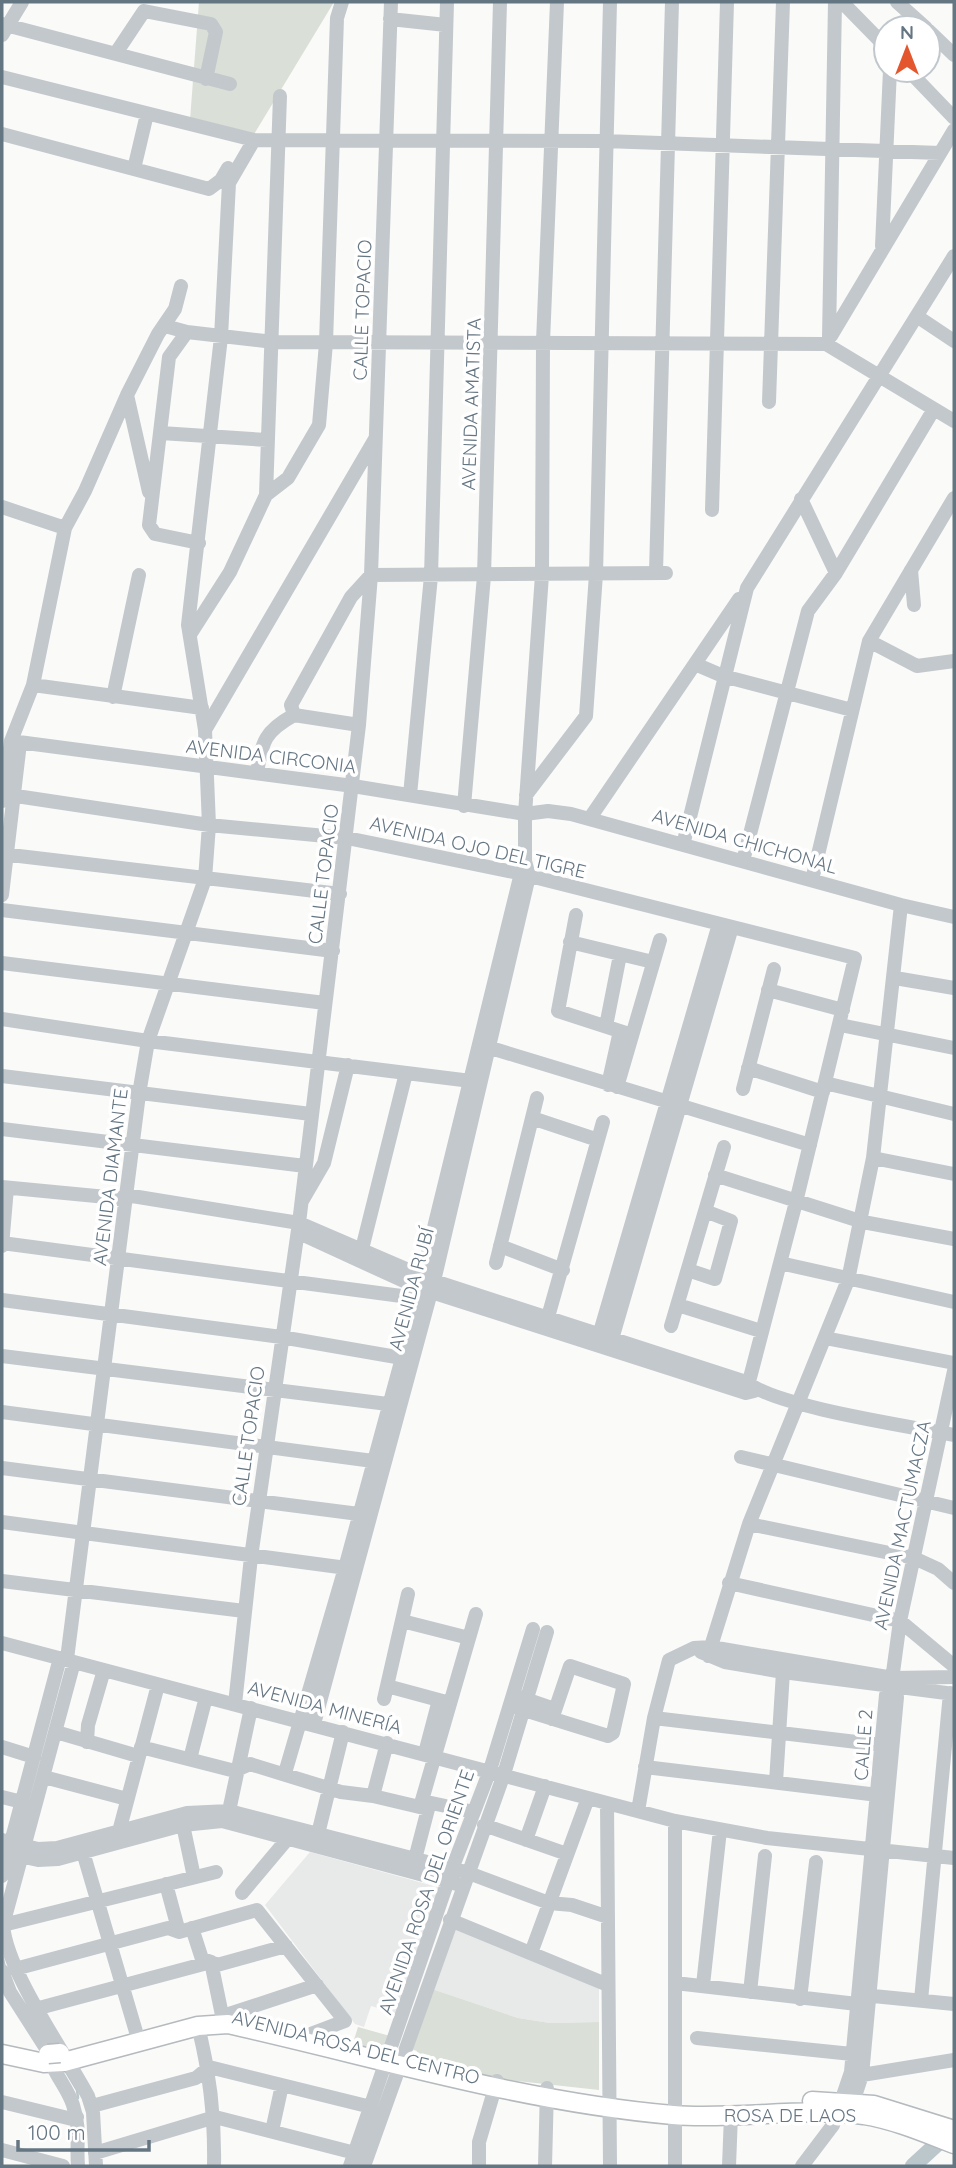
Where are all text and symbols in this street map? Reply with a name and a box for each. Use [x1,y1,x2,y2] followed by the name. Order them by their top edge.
[872,14,942,84] north arrow
[900,20,914,44] text: N
[348,239,376,381] street label: CALLE TOPACIO
[456,317,486,491] street label: AVENIDA AMATISTA
[185,734,357,778] street label: AVENIDA CIRCONIA
[302,803,344,945] street label: CALLE TOPACIO
[650,803,840,879] street label: AVENIDA CHICHONAL
[368,810,588,884] street label: AVENIDA OJO DEL TIGRE
[87,1087,133,1267] street label: AVENIDA DIAMANTE
[383,1223,439,1353] street label: AVENIDA RUBÍ
[226,1365,270,1507] street label: CALLE TOPACIO
[868,1418,936,1632] street label: AVENIDA MACTUMACZA
[245,1675,405,1739] street label: AVENIDA MINERÍA
[849,1709,877,1781] street label: CALLE 2
[373,1766,479,2018] street label: AVENIDA ROSA DEL ORIENTE
[230,2005,482,2089] street label: AVENIDA ROSA DEL CENTRO
[724,2103,856,2127] street label: ROSA DE LAOS
[18,2108,149,2152] scale bar
[28,2119,86,2145] text: 100 m

